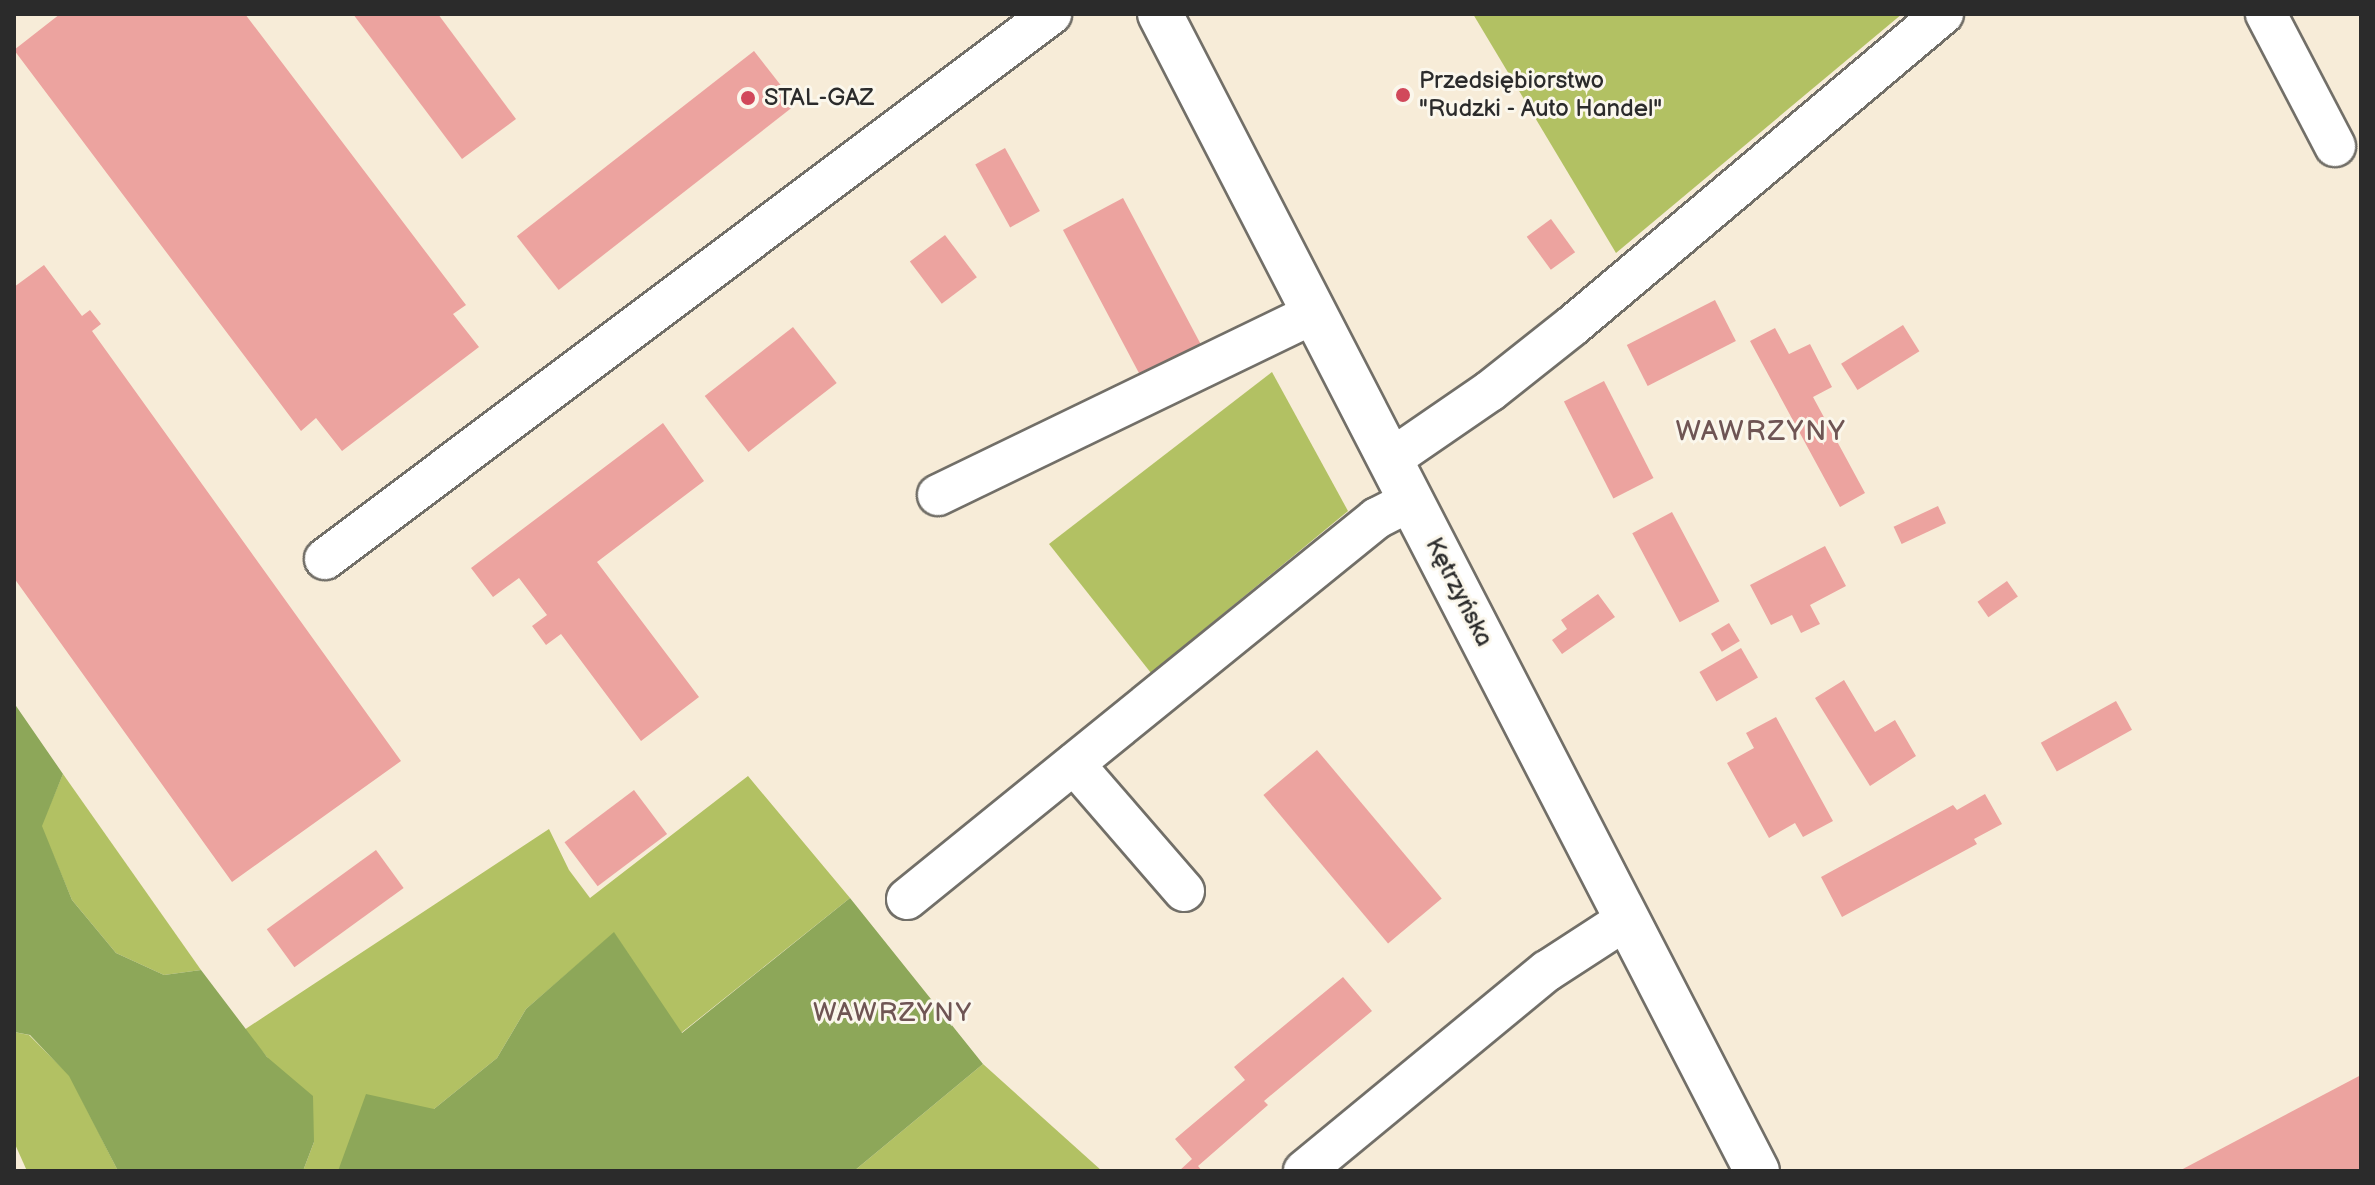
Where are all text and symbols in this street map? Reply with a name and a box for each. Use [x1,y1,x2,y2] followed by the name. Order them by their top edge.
[1419,67,1664,123] place label: Przedsiębiorstwo "Rudzki - Auto Handel"
[764,84,874,112] place label: STAL-GAZ
[1394,86,1412,104] marker: Przedsiębiorstwo "Rudzki - Auto Handel"
[739,89,757,107] marker: STAL-GAZ
[1675,415,1847,449] district label: WAWRZYNY
[1419,533,1499,651] street label: Kętrzyńska
[813,998,973,1030] district label: WAWRZYNY

